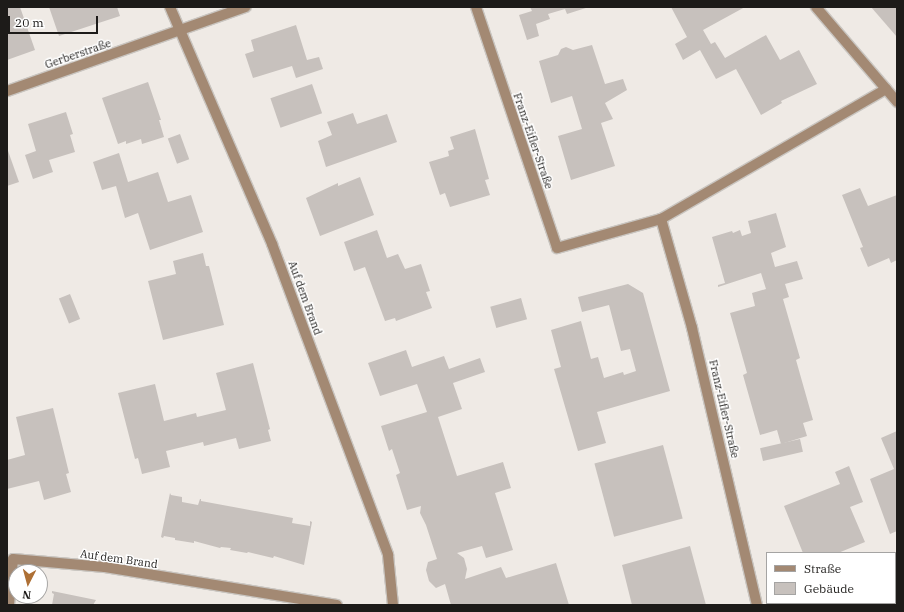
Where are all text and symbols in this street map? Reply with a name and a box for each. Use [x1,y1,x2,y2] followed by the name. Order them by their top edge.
[10,8,100,34] scale bar
[15,15,44,30] text: 20 m
[43,37,113,71] street label: Gerberstraße
[510,91,556,191] street label: Franz-Eifler-Straße
[285,259,325,337] street label: Auf dem Brand
[706,358,742,460] street label: Franz-Eifler-Straße
[79,547,159,571] street label: Auf dem Brand
[766,552,896,604] legend
[804,561,841,576] text: Straße
[8,564,48,604] north arrow
[804,581,854,596] text: Gebäude
[22,588,32,602] text: N

